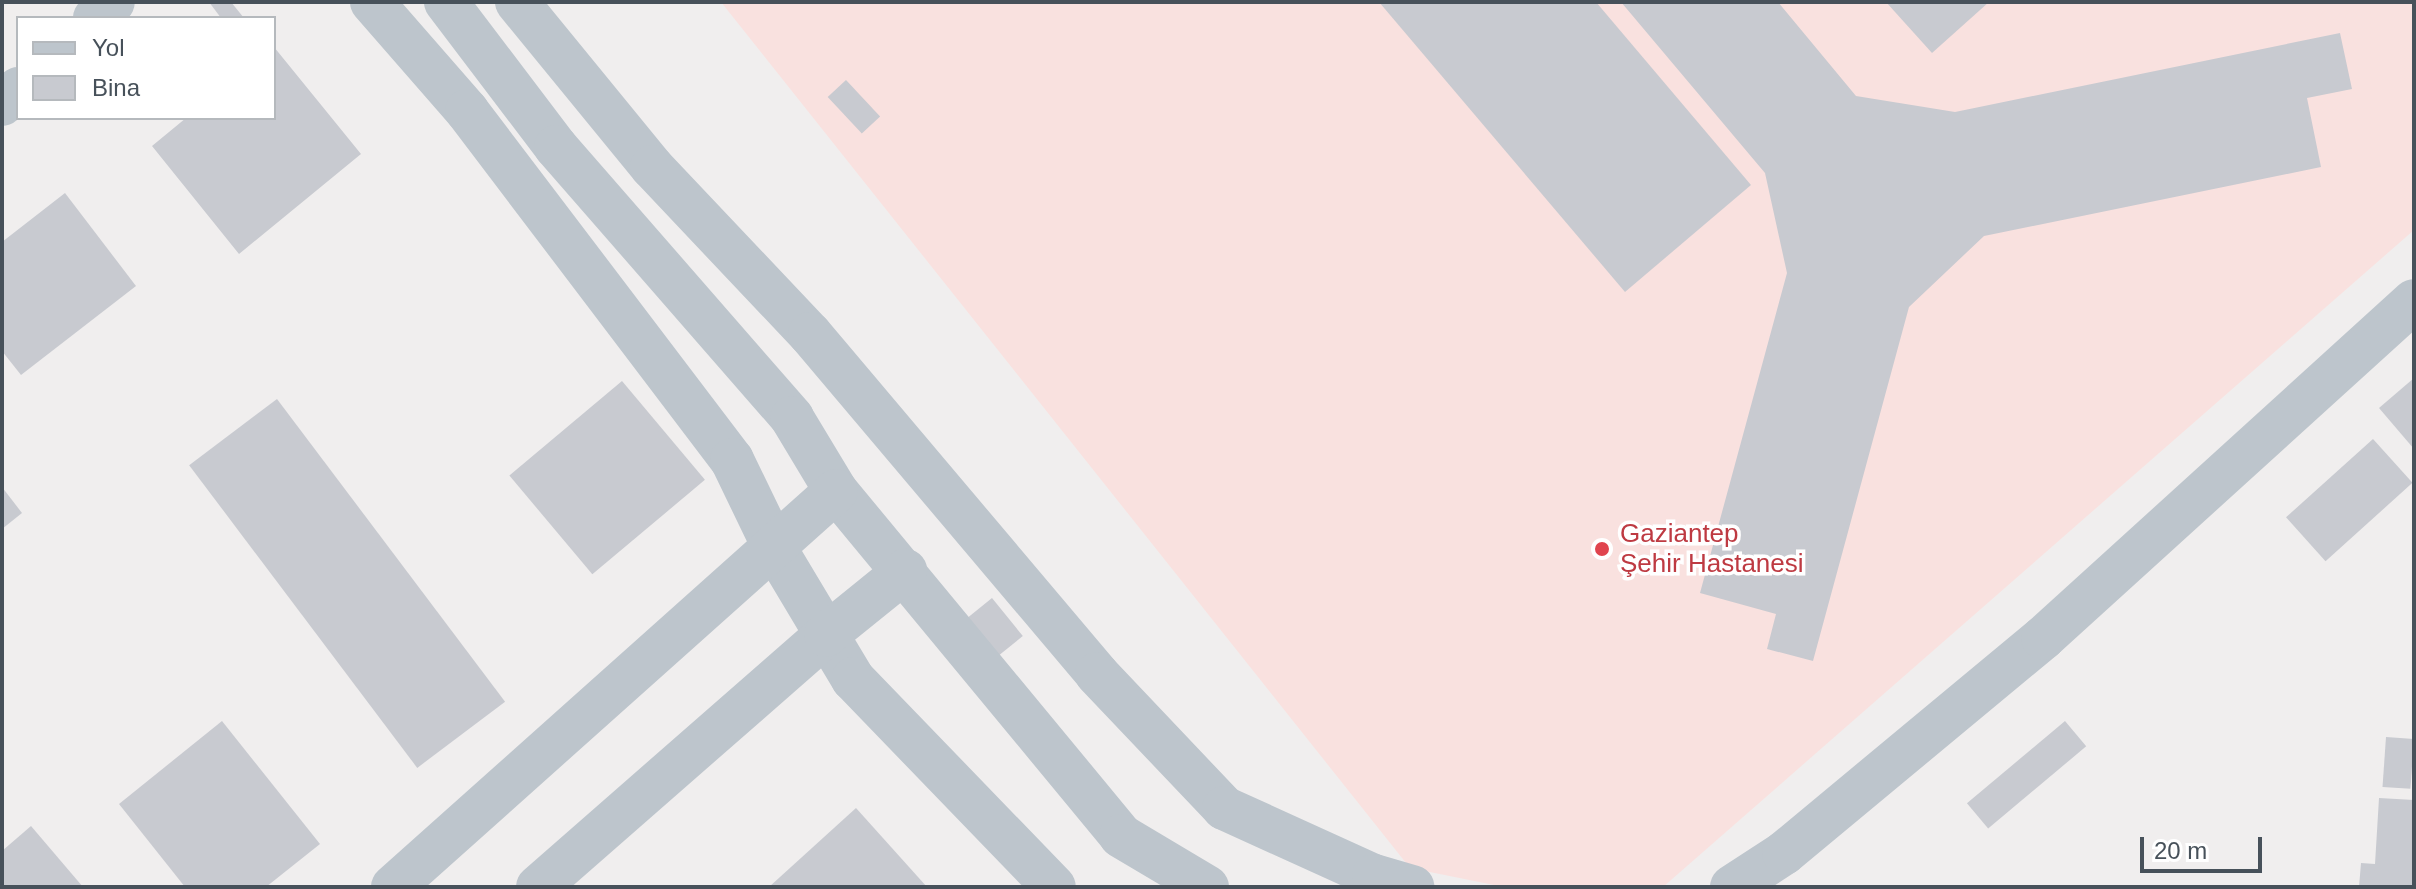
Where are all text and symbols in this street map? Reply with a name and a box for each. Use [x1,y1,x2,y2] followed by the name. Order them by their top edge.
[16,16,276,120] legend
[92,34,124,61] text: Yol
[92,74,140,101] text: Bina
[1620,518,1804,580] place label: Gaziantep Şehir Hastanesi
[1591,538,1613,560] marker: Gaziantep Şehir Hastanesi
[2144,821,2266,871] scale bar
[2154,837,2207,864] text: 20 m

